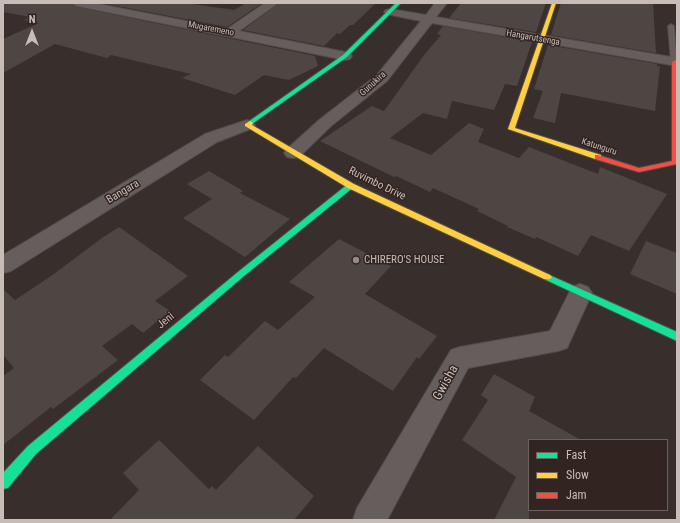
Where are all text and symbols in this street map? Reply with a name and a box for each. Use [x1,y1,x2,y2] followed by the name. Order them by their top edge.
[12,12,52,52] north arrow
[29,13,35,26] text: N
[187,19,235,39] street label: Mugaremeno
[505,28,561,48] street label: Hangarutsenga
[358,69,388,99] street label: Gunukira
[580,136,618,158] street label: Katunguru
[346,164,408,204] street label: Ruvimbo Drive
[104,177,142,207] street label: Bangara
[364,253,444,267] place label: CHIRERO'S HOUSE
[351,255,361,265] marker: CHIRERO'S HOUSE
[155,310,177,332] street label: Jeni
[430,363,462,403] street label: Gwisha
[528,439,668,511] legend
[566,448,586,462] text: Fast
[566,468,589,482] text: Slow
[566,488,587,502] text: Jam

